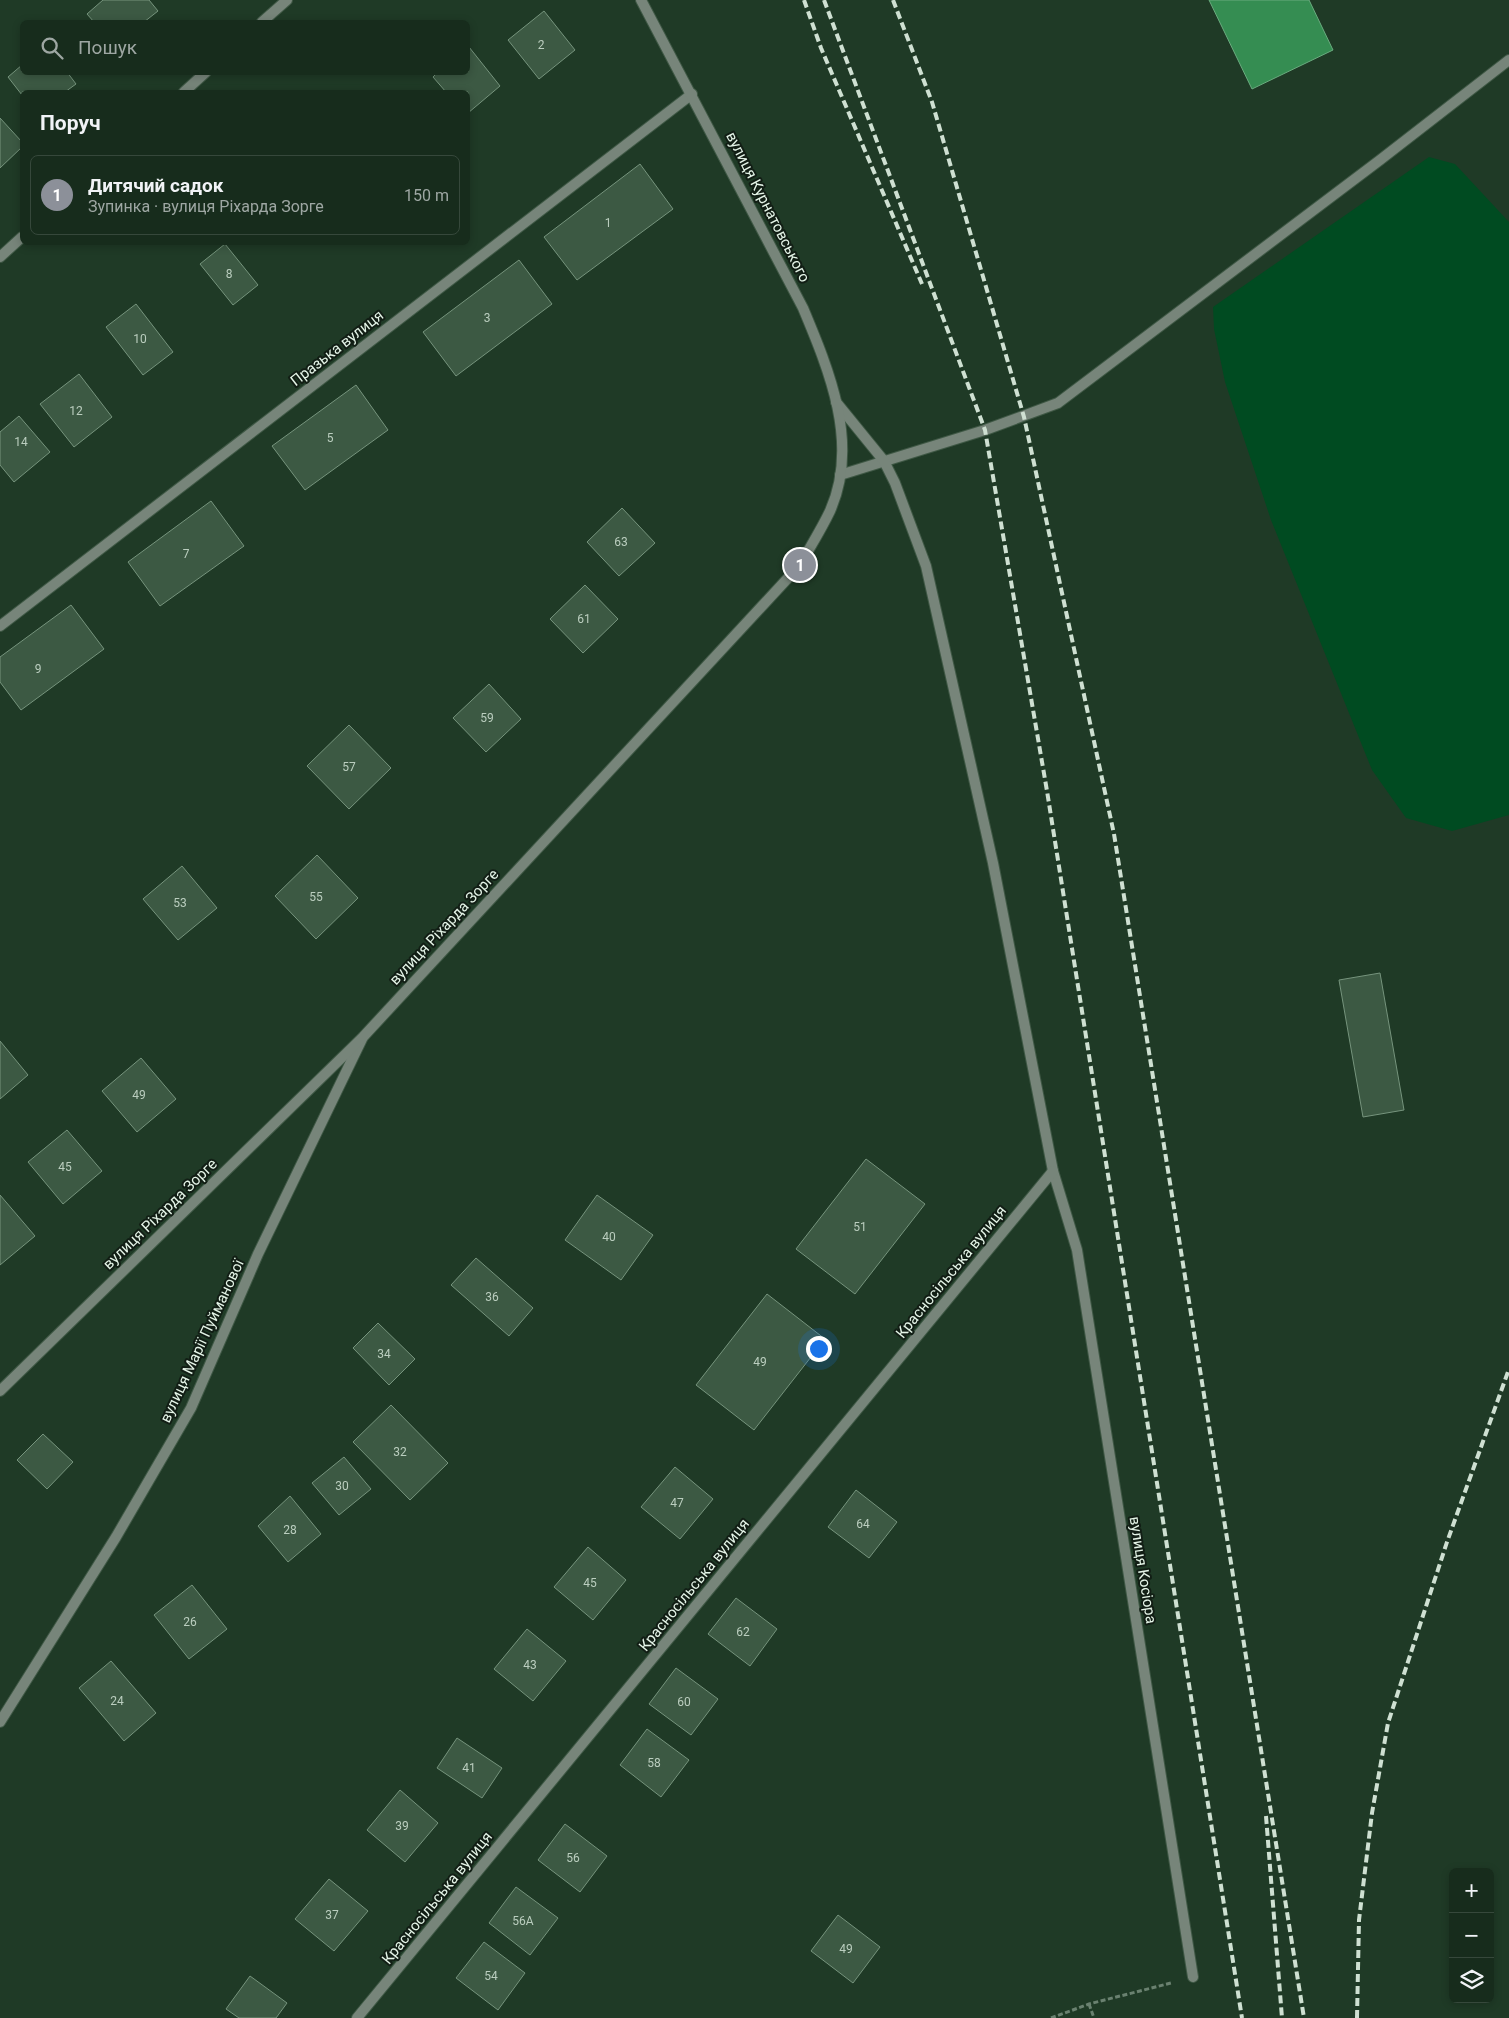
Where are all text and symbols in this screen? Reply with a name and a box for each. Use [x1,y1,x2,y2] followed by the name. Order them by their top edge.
[20,20,470,75] search box
[38,34,66,62] icon: search
[78,36,137,59] text: Пошук
[538,38,545,52] house number: 2
[40,111,101,135] text: Поруч
[722,129,814,285] street label: вулиця Курнатовського
[88,174,223,197] text: Дитячий садок
[52,186,62,205] text: 1
[404,186,449,205] text: 150 m
[88,197,324,216] text: Зупинка · вулиця Ріхарда Зорге
[605,216,611,230] house number: 1
[226,267,233,281] house number: 8
[287,306,387,390] street label: Празька вулиця
[484,311,490,325] house number: 3
[133,332,147,346] house number: 10
[69,404,83,418] house number: 12
[327,431,334,445] house number: 5
[14,435,28,449] house number: 14
[614,535,628,549] house number: 63
[784,546,816,584] pin: 1
[183,547,190,561] house number: 7
[577,612,591,626] house number: 61
[35,662,41,676] house number: 9
[480,711,494,725] house number: 59
[342,760,356,774] house number: 57
[386,865,502,989] street label: вулиця Ріхарда Зорге
[309,890,323,904] house number: 55
[173,896,187,910] house number: 53
[132,1088,146,1102] house number: 49
[99,1155,221,1273] street label: вулиця Ріхарда Зорге
[58,1160,72,1174] house number: 45
[892,1202,1010,1342] street label: Красносільська вулиця
[853,1220,867,1234] house number: 51
[602,1230,616,1244] house number: 40
[156,1255,248,1426] street label: вулиця Марії Пуйманової
[485,1290,499,1304] house number: 36
[806,1336,832,1362] your location
[377,1347,391,1361] house number: 34
[753,1355,767,1369] house number: 49
[393,1445,407,1459] house number: 32
[335,1479,349,1493] house number: 30
[670,1496,684,1510] house number: 47
[635,1515,753,1655] street label: Красносільська вулиця
[1126,1515,1160,1625] street label: вулиця Косіора
[856,1517,870,1531] house number: 64
[283,1523,297,1537] house number: 28
[583,1576,597,1590] house number: 45
[183,1615,197,1629] house number: 26
[736,1625,750,1639] house number: 62
[523,1658,537,1672] house number: 43
[110,1694,124,1708] house number: 24
[677,1695,691,1709] house number: 60
[647,1756,661,1770] house number: 58
[462,1761,476,1775] house number: 41
[395,1819,409,1833] house number: 39
[378,1828,496,1968] street label: Красносільська вулиця
[566,1851,580,1865] house number: 56
[1449,1868,1494,2003] map controls
[1449,1868,1494,1913] button: +
[325,1908,339,1922] house number: 37
[1449,1913,1494,1958] button: −
[512,1914,534,1928] house number: 56А
[839,1942,853,1956] house number: 49
[1449,1958,1494,2003] button: layers
[484,1969,498,1983] house number: 54

